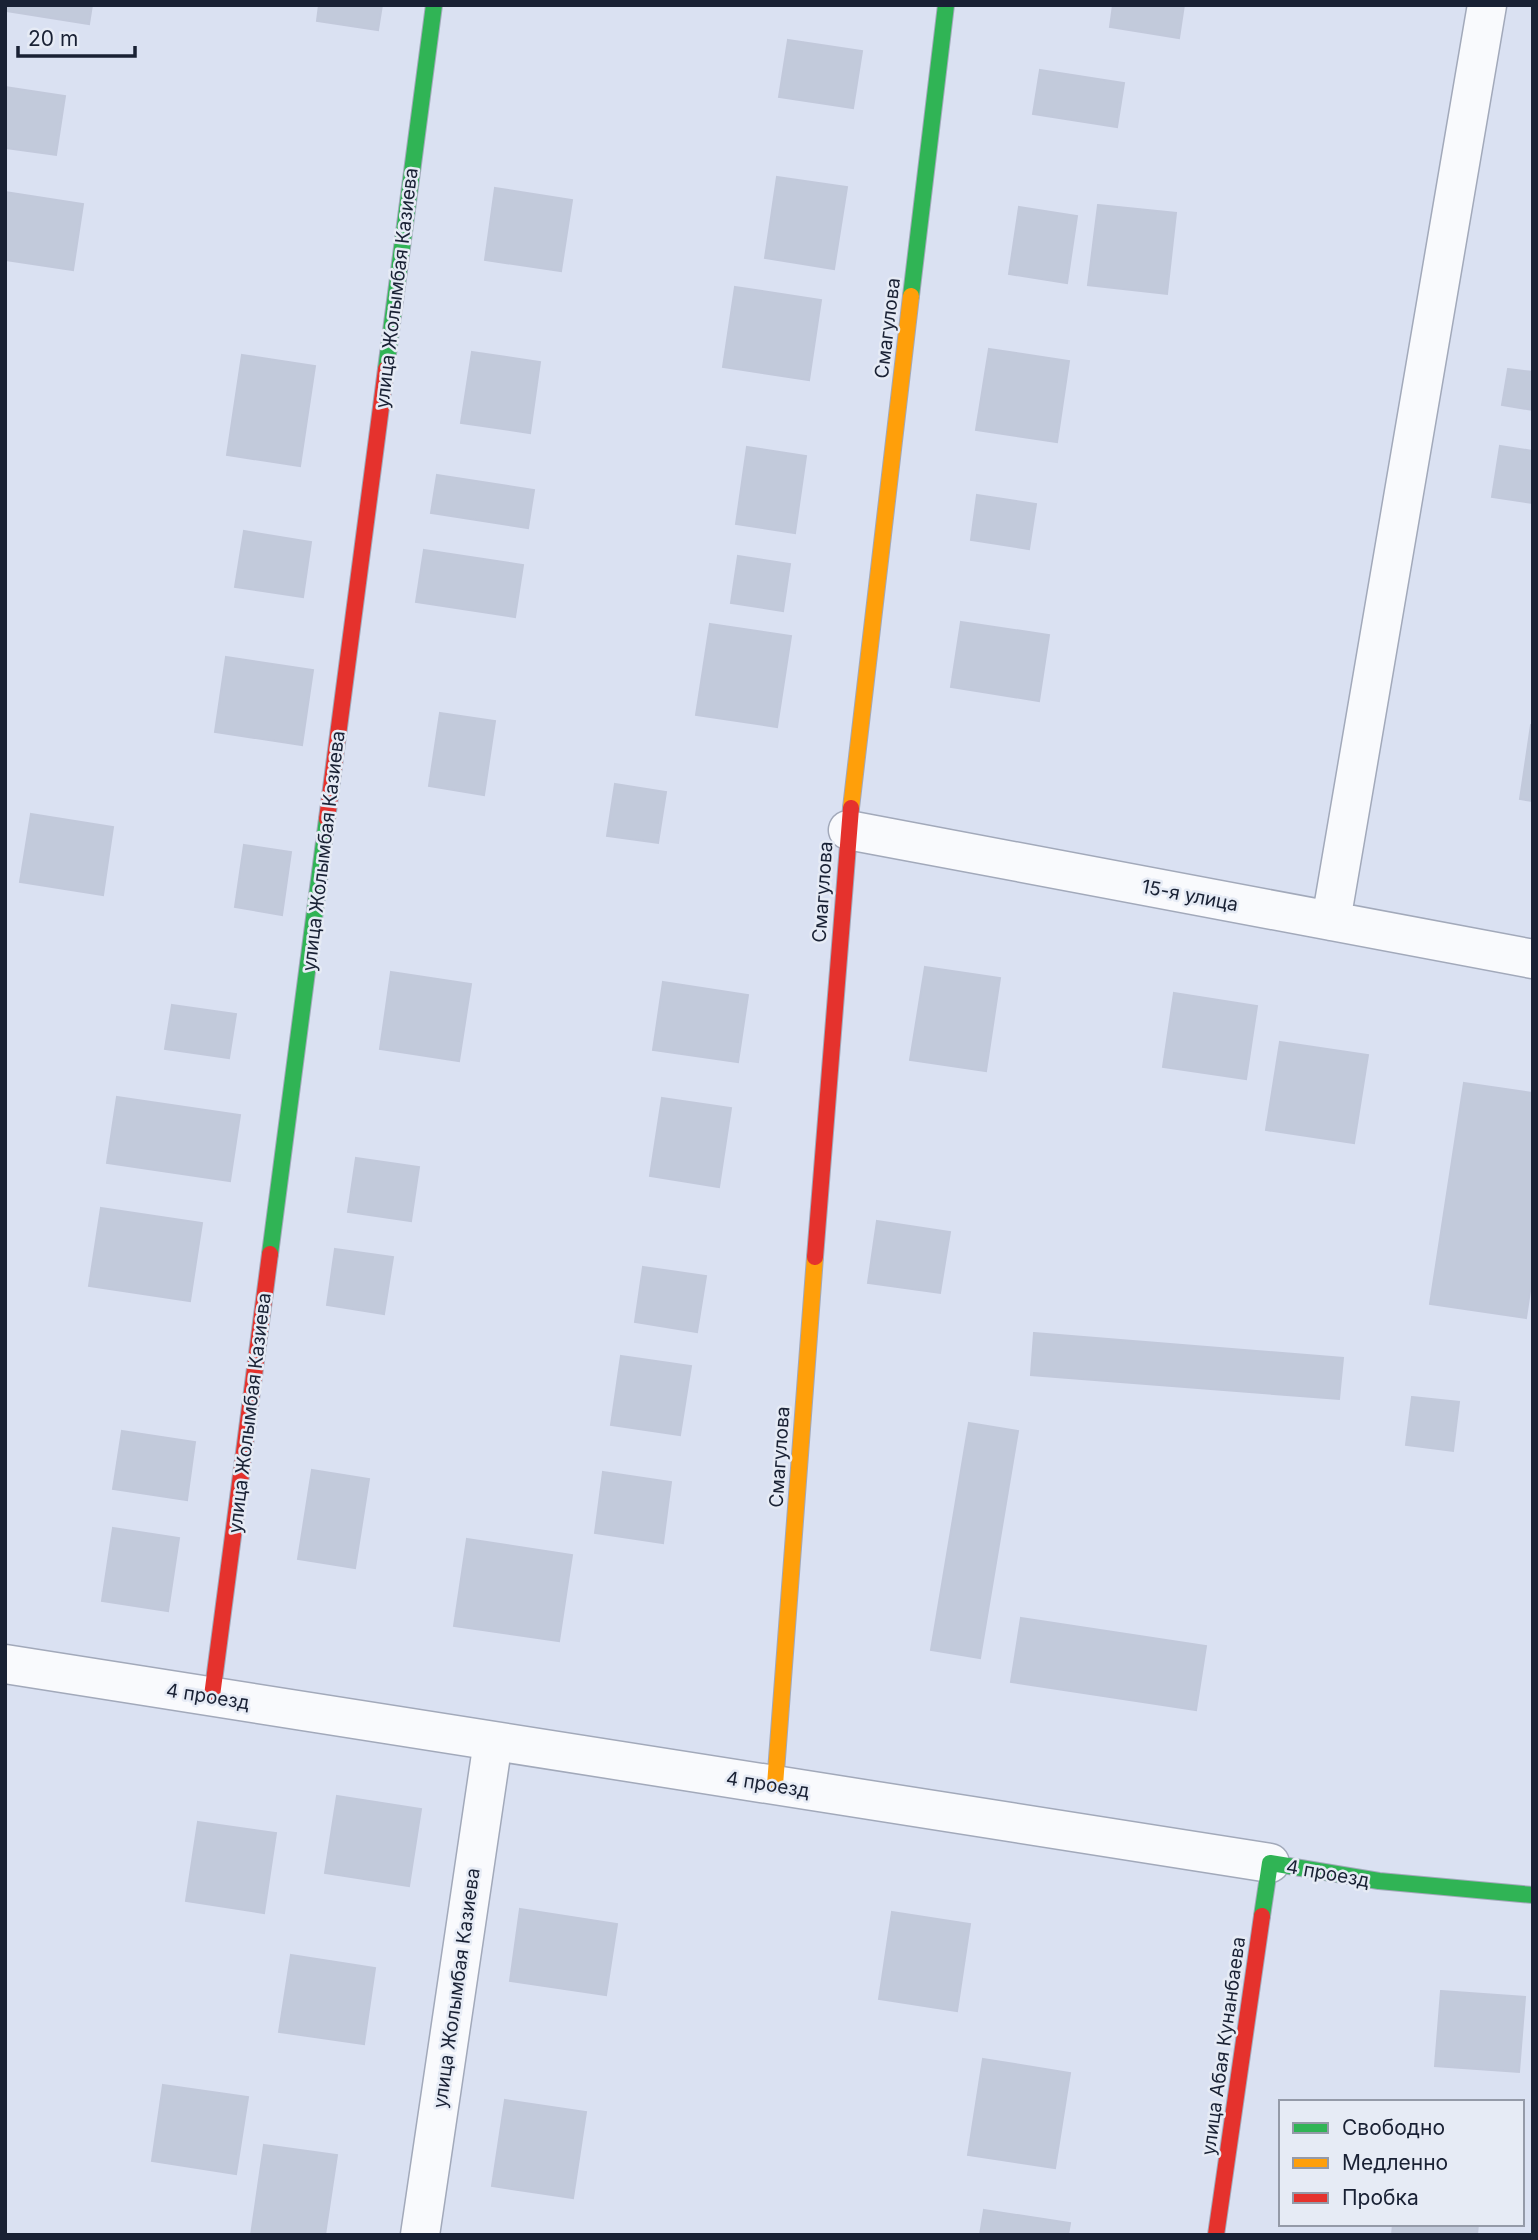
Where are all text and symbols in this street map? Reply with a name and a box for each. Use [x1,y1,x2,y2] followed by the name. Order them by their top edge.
[18,14,135,58] scale bar
[28,26,78,51] text: 20 m
[370,166,423,410] street label: улица Жолымбая Казиева
[870,276,905,380] street label: Смагулова
[297,729,350,973] street label: улица Жолымбая Казиева
[807,841,838,943] street label: Смагулова
[1140,875,1240,916] street label: 15-я улица
[223,1291,276,1535] street label: улица Жолымбая Казиева
[764,1406,795,1508] street label: Смагулова
[165,1679,251,1714] street label: 4 проезд
[725,1767,811,1802] street label: 4 проезд
[1284,1855,1371,1892] street label: 4 проезд
[428,1866,485,2110] street label: улица Жолымбая Казиева
[1197,1935,1250,2157] street label: улица Абая Кунанбаева
[1279,2100,1524,2226] legend
[1342,2115,1445,2140] text: Свободно
[1342,2150,1448,2175] text: Медленно
[1342,2185,1419,2210] text: Пробка

